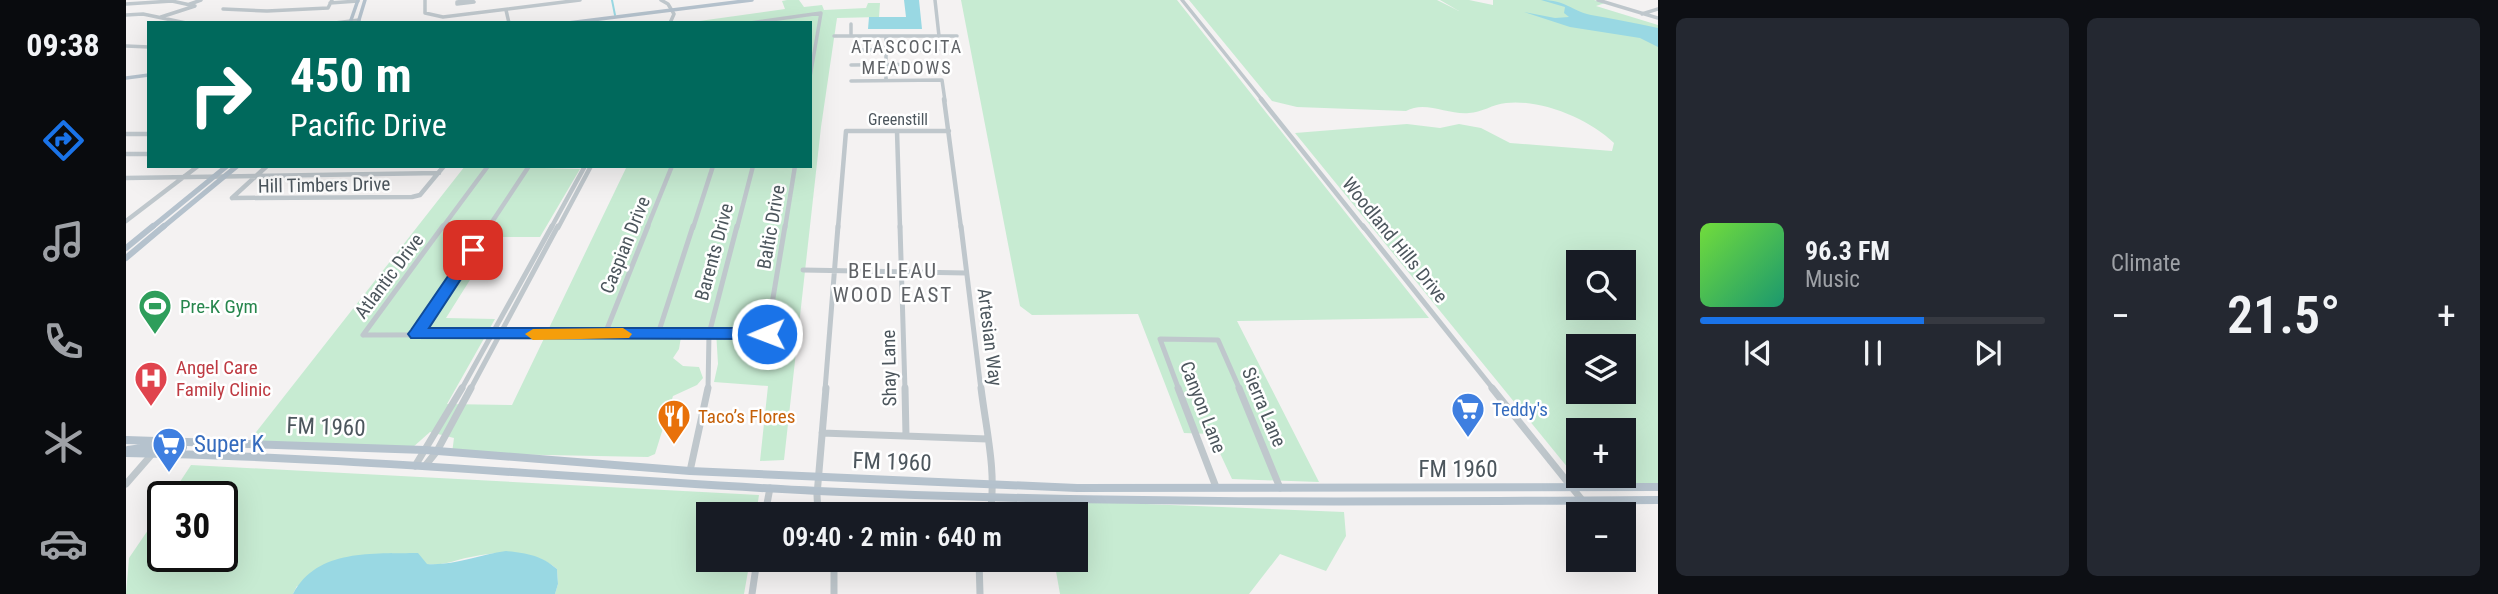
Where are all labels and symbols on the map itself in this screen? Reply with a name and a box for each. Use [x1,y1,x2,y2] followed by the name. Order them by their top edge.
[851,36,963,78] district label: ATASCOCITA MEADOWS
[868,110,928,129] street label: Greenstill
[258,172,390,198] street label: Hill Timbers Drive
[1337,173,1453,308] street label: Woodland Hills Drive
[752,183,790,271] street label: Baltic Drive
[595,193,655,297] street label: Caspian Drive
[690,201,738,303] street label: Barents Drive
[443,220,503,280] pin
[350,229,428,323] street label: Atlantic Drive
[833,259,953,307] district label: BELLEAU WOOD EAST
[136,287,174,336] sports icon: Pre-K Gym
[973,287,1007,387] street label: Artesian Way
[180,295,258,318] place label: Pre-K Gym
[730,297,804,371] position arrow
[877,329,901,406] street label: Shay Lane
[176,356,271,401] place label: Angel Care Family Clinic
[1175,358,1231,456] street label: Canyon Lane
[132,359,170,408] hospital icon: Angel Care Family Clinic
[1237,364,1291,450] street label: Sierra Lane
[1449,390,1487,439] supermarket icon: Teddy's
[655,397,693,446] restaurant icon: Taco’s Flores
[1492,398,1548,421] place label: Teddy's
[698,405,795,428] place label: Taco’s Flores
[286,412,366,442] street label: FM 1960
[150,425,188,474] supermarket icon: Super K
[194,431,264,458] place label: Super K
[852,447,932,477] street label: FM 1960
[1418,456,1498,483] street label: FM 1960
[147,481,238,572] speed limit sign: 30

